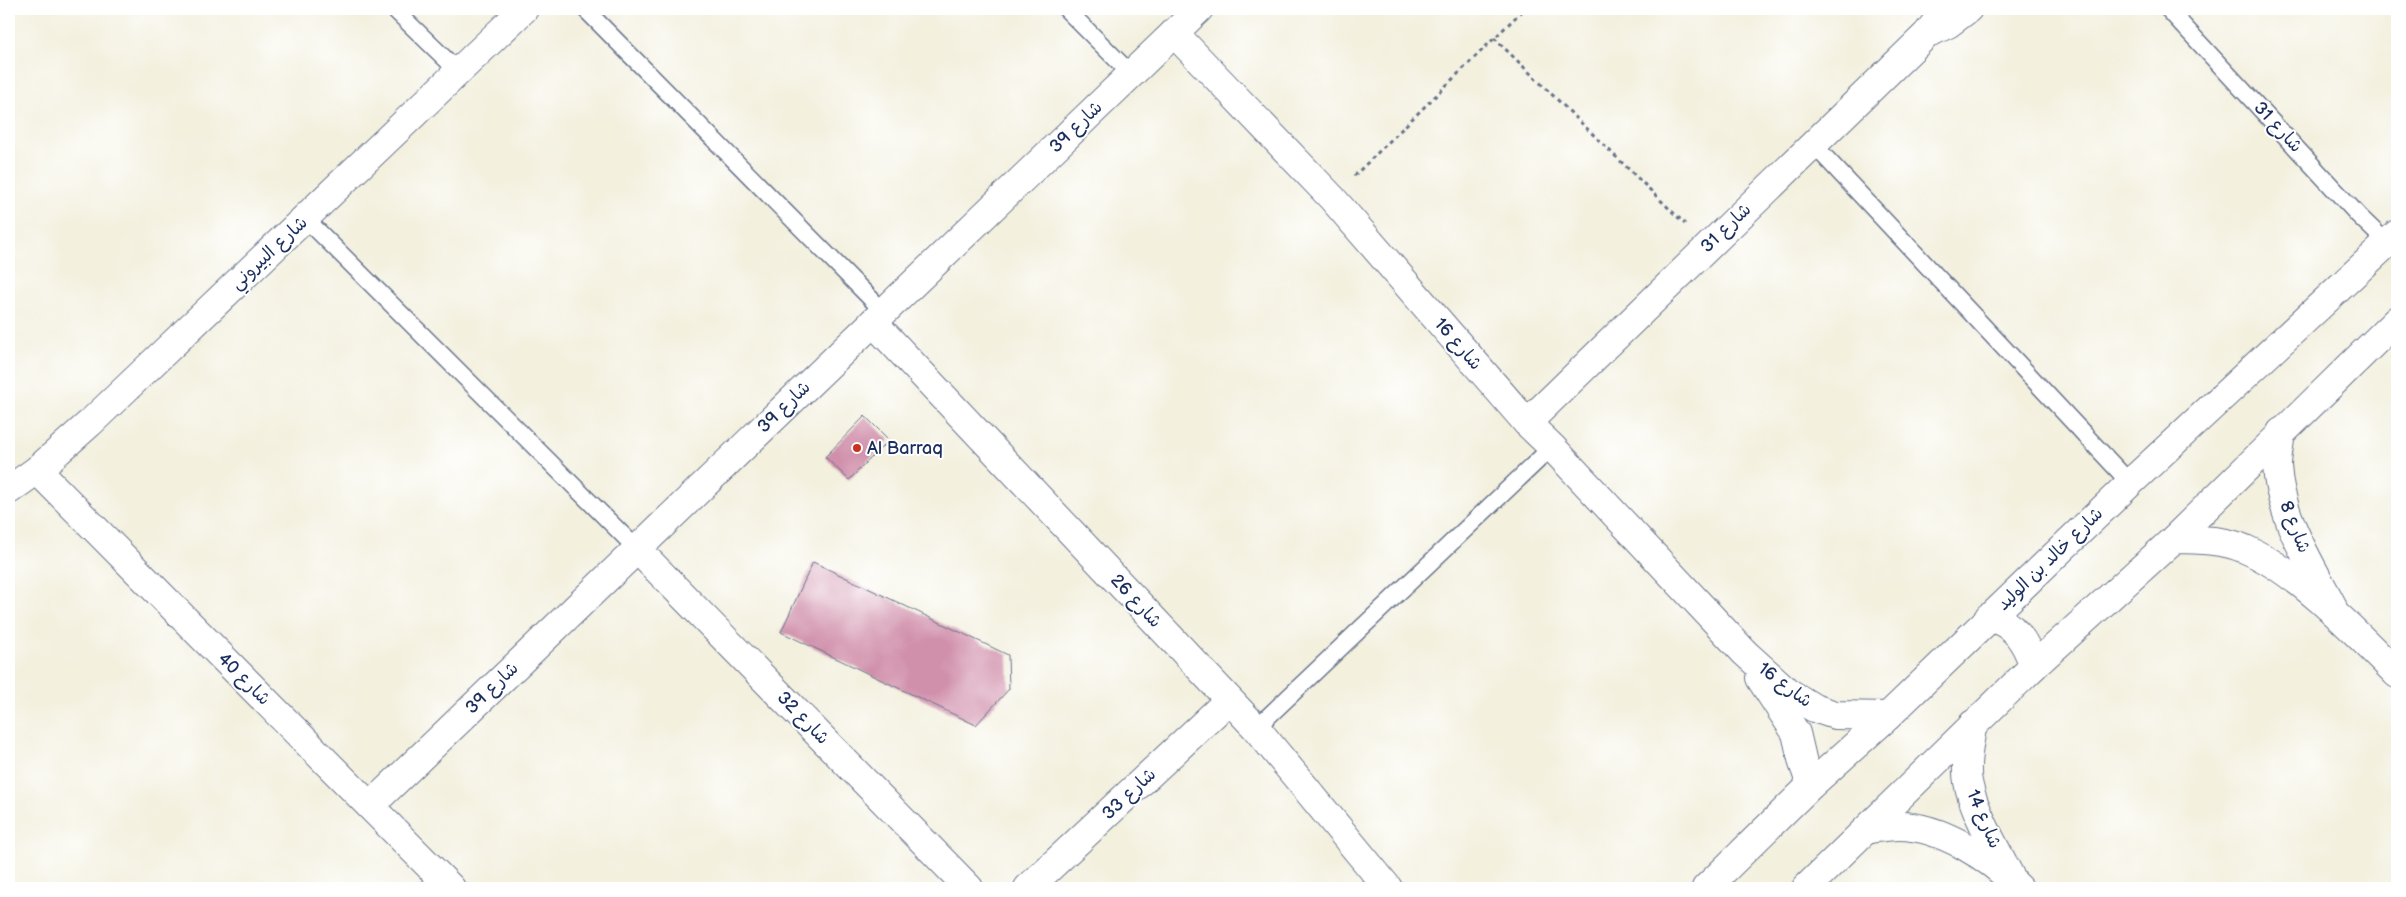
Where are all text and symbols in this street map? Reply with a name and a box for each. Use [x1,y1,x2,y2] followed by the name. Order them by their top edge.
[1045,97,1107,158] street label: شارع 39
[2248,97,2307,157] street label: شارع 31
[1696,199,1756,258] street label: شارع 31
[226,212,315,298] street label: شارع البيروني
[1429,314,1486,375] street label: شارع 16
[753,377,815,438] street label: شارع 39
[867,438,943,459] place label: Al Barraq
[851,442,863,454] marker: Al Barraq
[2274,498,2315,556] street label: شارع 8
[1993,503,2108,616] street label: شارع خالد بن الوليد
[1105,570,1166,633] street label: شارع 26
[213,648,275,710] street label: شارع 40
[461,658,523,719] street label: شارع 39
[1753,658,1816,713] street label: شارع 16
[772,687,833,750] street label: شارع 32
[1098,764,1161,825] street label: شارع 33
[1961,786,2006,852] street label: شارع 14

